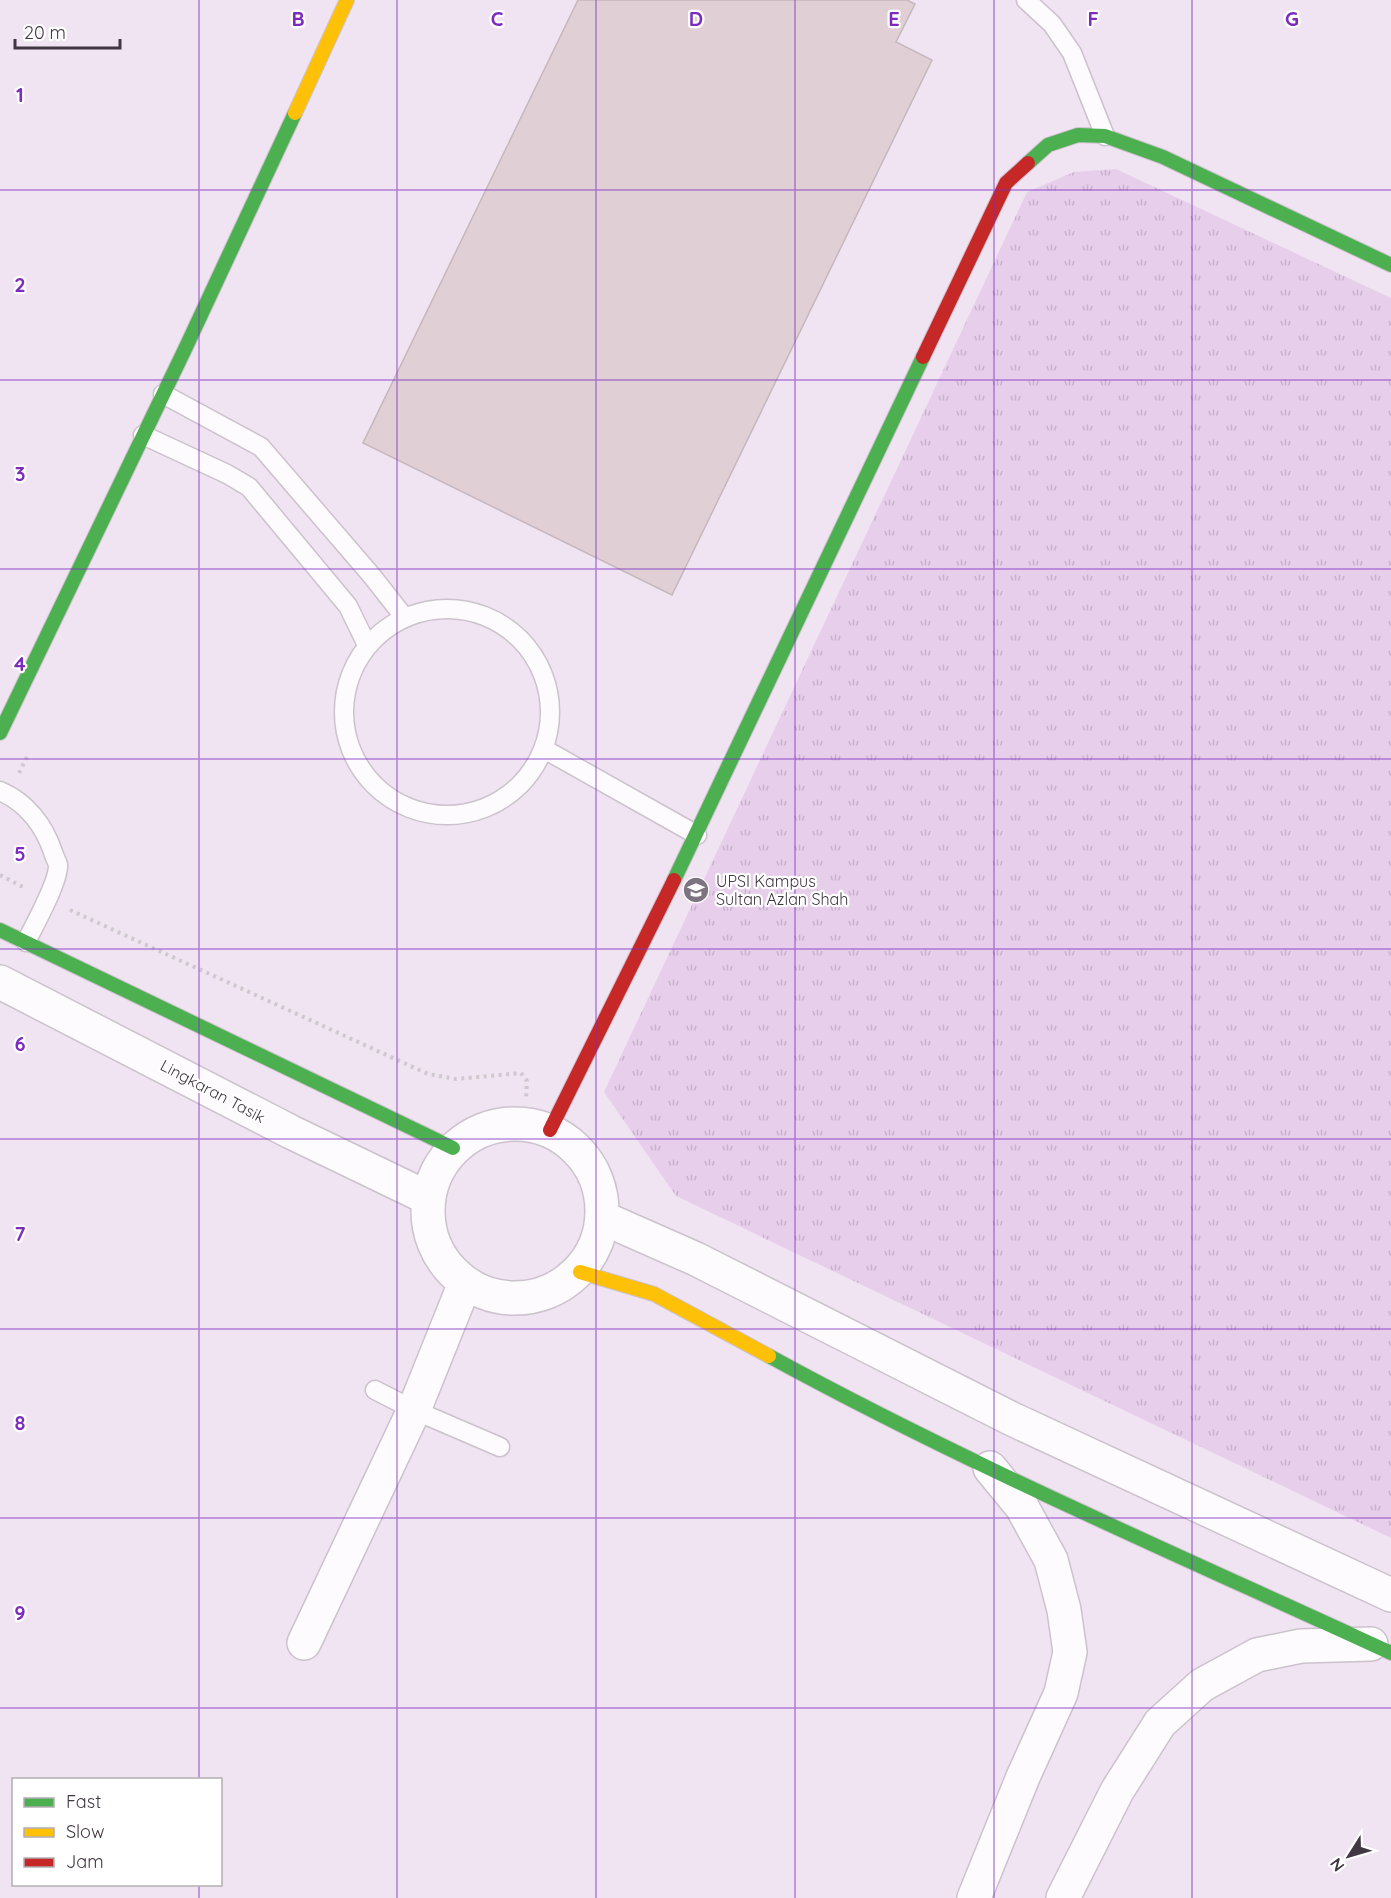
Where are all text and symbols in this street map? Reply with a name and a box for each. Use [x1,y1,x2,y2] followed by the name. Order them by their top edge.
[291,6,305,31] text: B
[491,6,504,31] text: C
[689,6,703,31] text: D
[888,6,900,31] text: E
[1087,6,1099,31] text: F
[1285,6,1299,31] text: G
[15,12,120,50] scale bar
[24,21,66,44] text: 20 m
[16,82,24,107] text: 1
[14,272,26,297] text: 2
[15,461,25,486] text: 3
[14,651,26,676] text: 4
[14,841,26,866] text: 5
[716,871,848,909] place label: UPSI Kampus Sultan Azlan Shah
[681,875,711,905] school or university icon: UPSI Kampus Sultan Azlan Shah
[14,1031,26,1056] text: 6
[157,1055,269,1127] street label: Lingkaran Tasik
[15,1221,26,1246] text: 7
[15,1410,26,1435] text: 8
[14,1600,26,1625] text: 9
[12,1778,222,1886] legend
[66,1790,101,1813] text: Fast
[66,1820,104,1843] text: Slow
[1319,1826,1379,1886] north arrow
[66,1850,104,1873] text: Jam
[1325,1854,1349,1876] text: N

